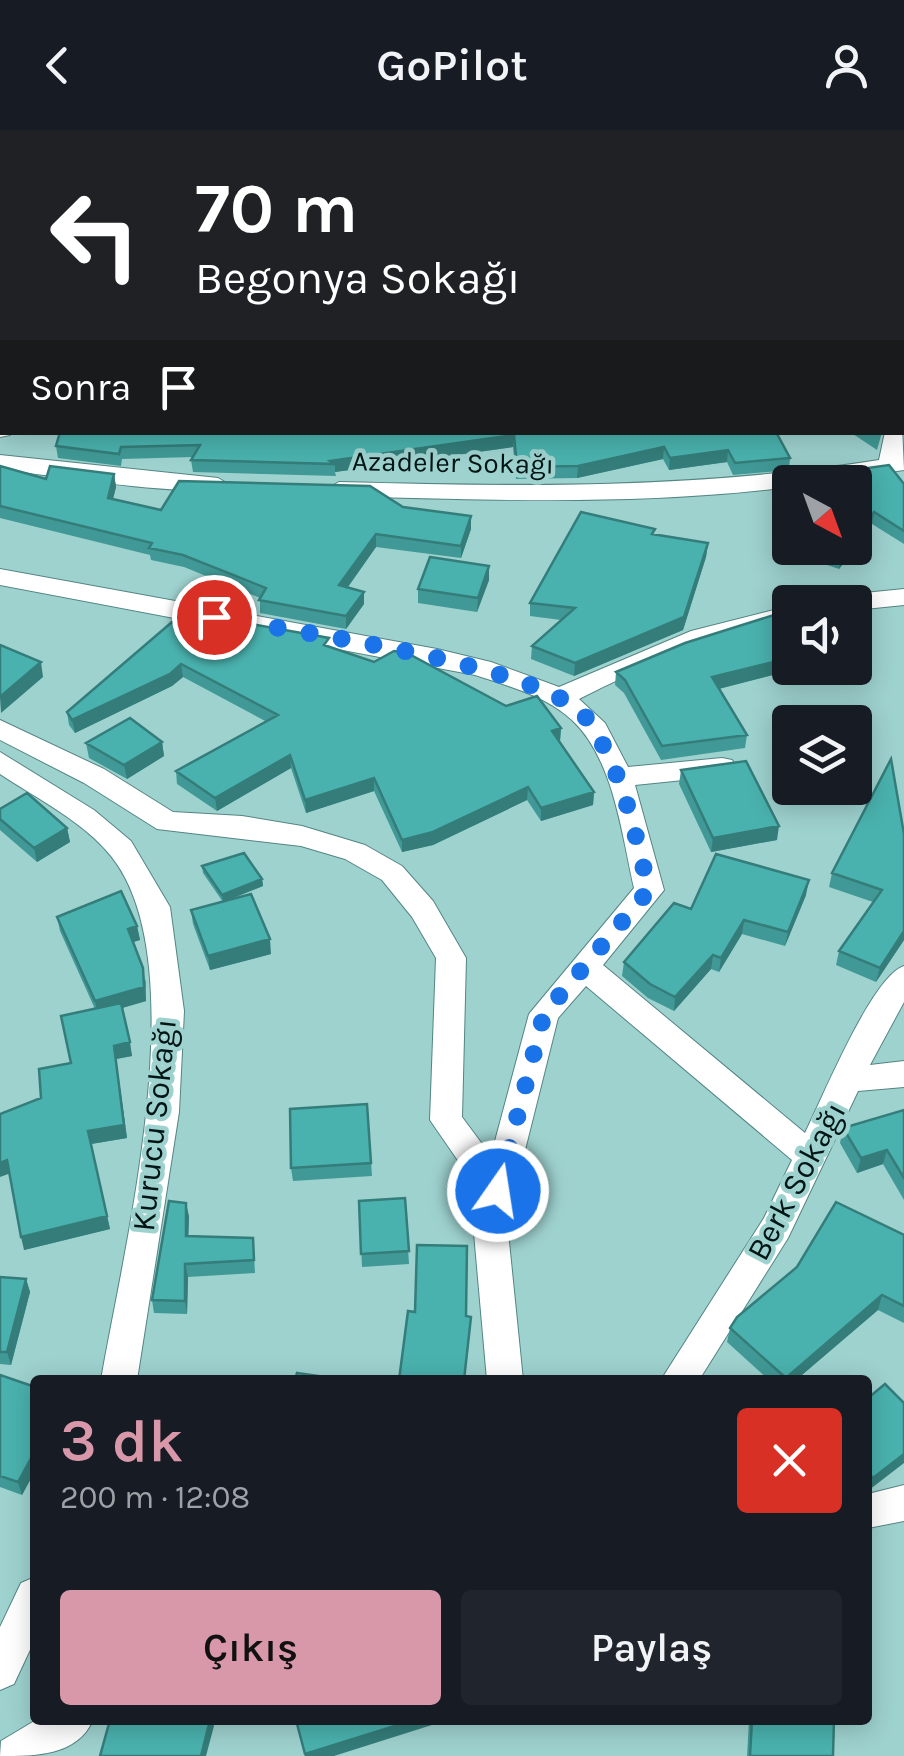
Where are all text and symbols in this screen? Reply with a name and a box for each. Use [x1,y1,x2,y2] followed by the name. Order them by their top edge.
[30,38,85,93] icon: back
[819,38,874,93] icon: person
[376,39,528,91] text: GoPilot
[195,168,358,250] text: 70 m
[30,170,160,300] icon: left
[195,252,520,304] text: Begonya Sokağı
[151,360,206,415] icon: arrive
[30,365,131,410] text: Sonra
[352,444,554,481] street label: Azadeler Sokağı
[772,465,872,565] north arrow
[772,465,872,805] map controls
[172,575,257,660] pin
[772,585,872,685] button: sound
[187,590,242,645] icon: arrive
[772,705,872,805] button: layers
[125,1017,184,1233] street label: Kurucu Sokağı
[739,1096,854,1267] street label: Berk Sokağı
[446,1139,550,1243] position arrow
[60,1406,183,1476] text: 3 dk
[737,1408,842,1513] button: close
[60,1479,250,1516] text: 200 m · 12:08
[60,1590,441,1705] button: Çıkış
[461,1590,842,1705] button: Paylaş

